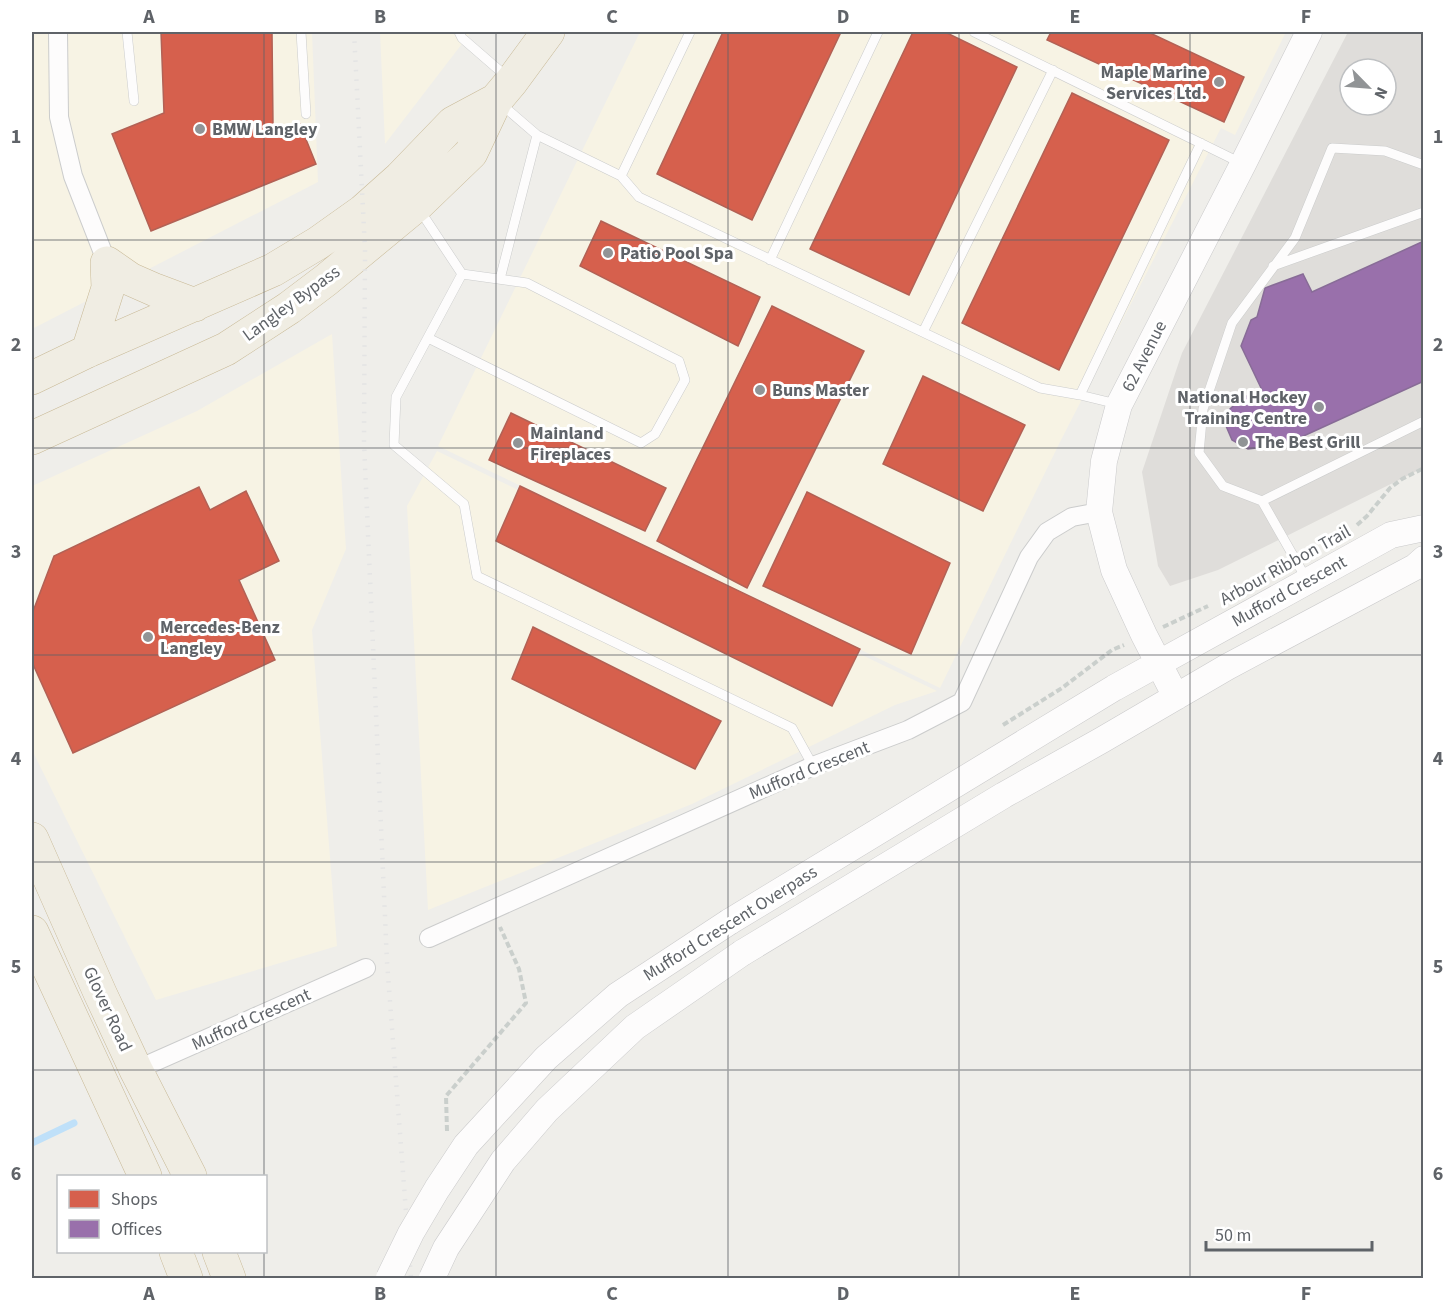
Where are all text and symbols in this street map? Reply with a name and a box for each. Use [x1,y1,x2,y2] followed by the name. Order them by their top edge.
[142,3,155,31] text: A
[374,3,386,31] text: B
[606,3,618,31] text: C
[837,3,849,31] text: D
[1070,3,1080,31] text: E
[1301,3,1311,31] text: F
[1338,57,1398,117] north arrow
[1100,60,1207,106] place label: Maple Marine Services Ltd.
[1212,75,1226,89] marker: Maple Marine Services Ltd.
[1368,83,1393,102] text: N
[212,117,318,142] place label: BMW Langley
[193,122,207,136] marker: BMW Langley
[11,123,21,151] text: 1
[1433,123,1443,151] text: 1
[620,241,733,266] place label: Patio Pool Spa
[601,246,615,260] marker: Patio Pool Spa
[237,259,345,347] street label: Langley Bypass
[1116,316,1173,396] street label: 62 Avenue
[11,331,21,359] text: 2
[1433,331,1443,359] text: 2
[772,378,870,403] place label: Buns Master
[753,383,767,397] marker: Buns Master
[1177,385,1308,431] place label: National Hockey Training Centre
[1312,400,1326,414] marker: National Hockey Training Centre
[530,421,611,467] place label: Mainland Fireplaces
[1255,430,1360,455] place label: The Best Grill
[1236,435,1250,449] marker: The Best Grill
[511,436,525,450] marker: Mainland Fireplaces
[1215,519,1355,612] street label: Arbour Ribbon Trail
[11,538,21,566] text: 3
[1433,538,1443,566] text: 3
[1227,549,1351,633] street label: Mufford Crescent
[160,615,280,661] place label: Mercedes-Benz Langley
[141,630,155,644] marker: Mercedes-Benz Langley
[745,735,873,806] street label: Mufford Crescent
[11,745,22,773] text: 4
[1433,745,1444,773] text: 4
[638,860,822,987] street label: Mufford Crescent Overpass
[11,953,21,981] text: 5
[1433,953,1443,981] text: 5
[77,963,138,1056] street label: Glover Road
[188,982,315,1057] street label: Mufford Crescent
[11,1160,21,1188] text: 6
[1433,1160,1443,1188] text: 6
[57,1175,267,1253] legend
[111,1187,158,1212] text: Shops
[1206,1214,1372,1252] scale bar
[111,1217,162,1242] text: Offices
[1215,1223,1251,1248] text: 50 m
[142,1280,155,1308] text: A
[374,1280,386,1308] text: B
[606,1280,618,1308] text: C
[837,1280,849,1308] text: D
[1070,1280,1080,1308] text: E
[1301,1280,1311,1308] text: F

